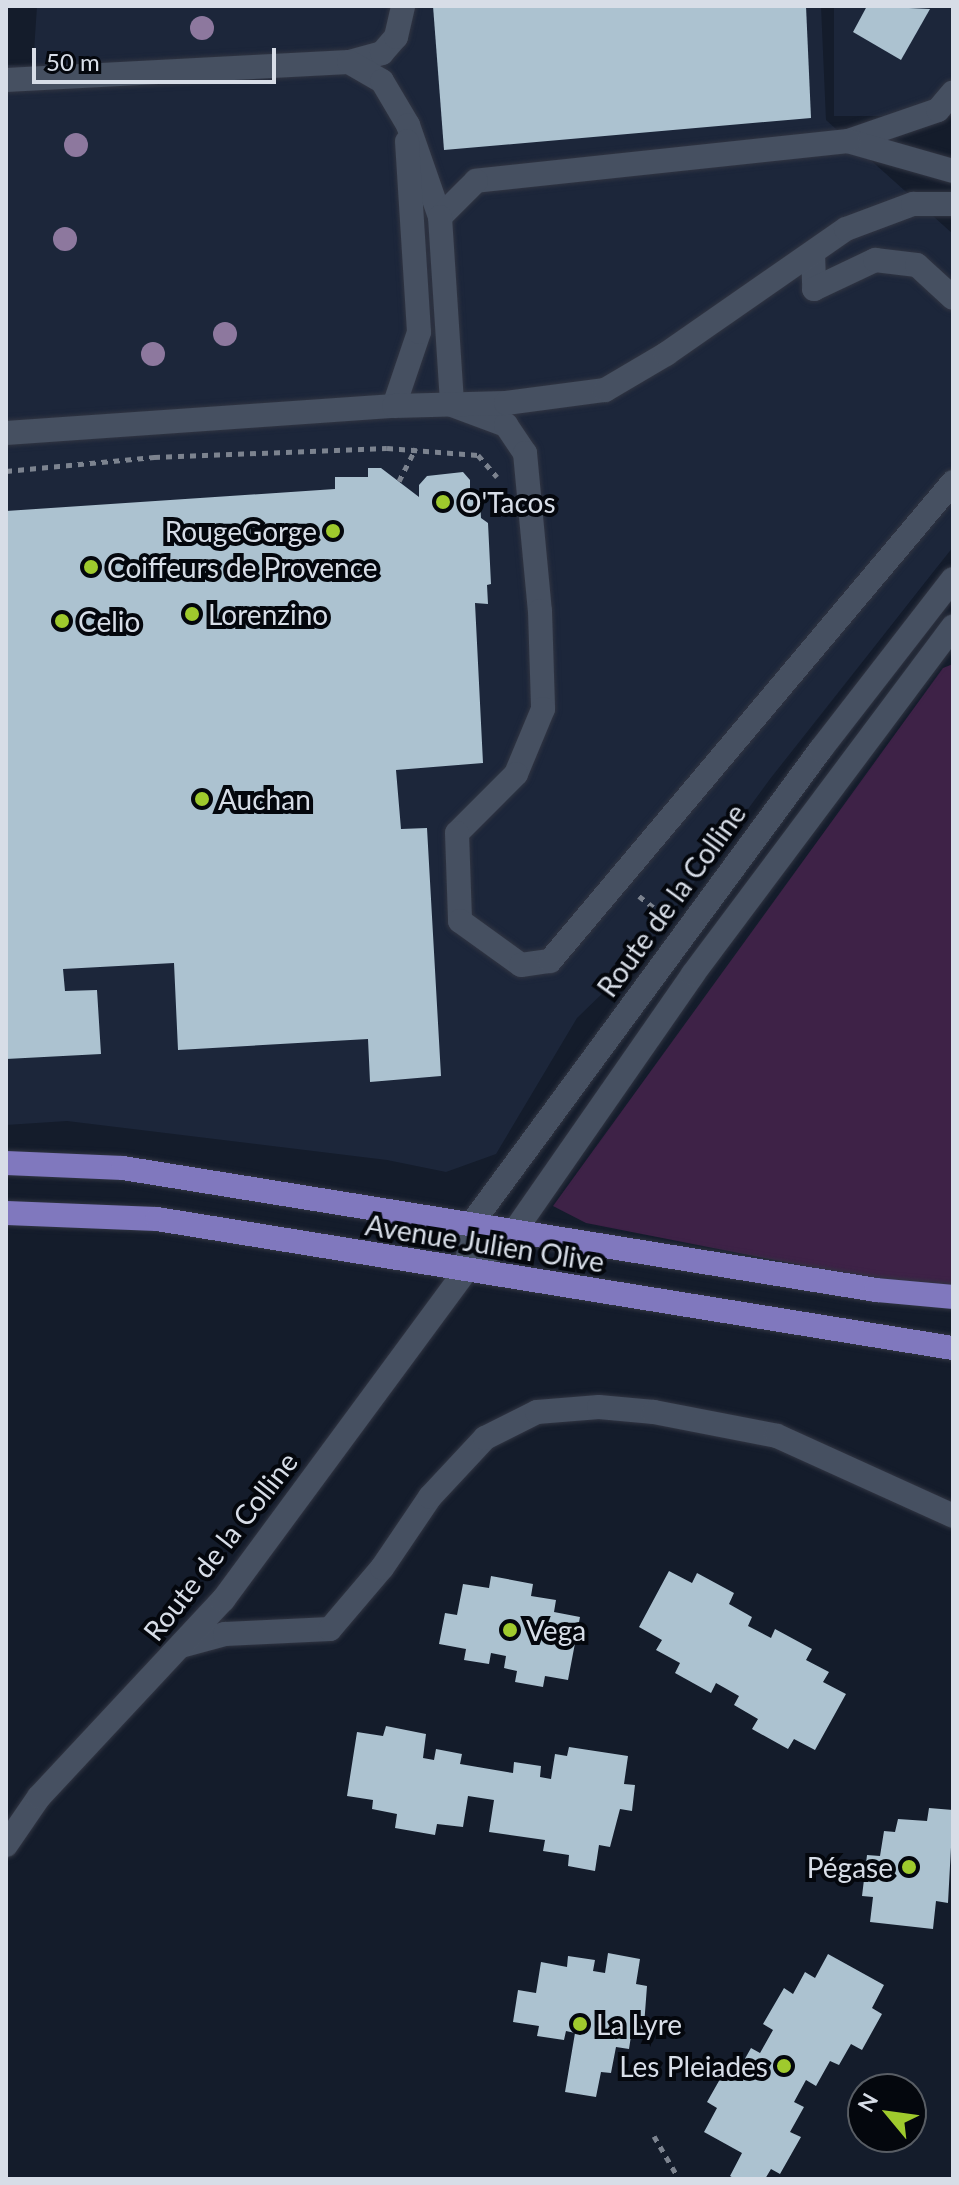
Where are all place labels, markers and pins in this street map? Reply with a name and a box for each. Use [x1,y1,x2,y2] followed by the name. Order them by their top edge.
[459,485,556,519] place label: O'Tacos
[434,493,452,511] marker: O'Tacos
[165,514,317,548] place label: RougeGorge
[324,522,342,540] marker: RougeGorge
[107,550,378,584] place label: Coiffeurs de Provence
[82,558,100,576] marker: Coiffeurs de Provence
[208,597,328,631] place label: Lorenzino
[78,604,140,638] place label: Celio
[183,605,201,623] marker: Lorenzino
[53,612,71,630] marker: Celio
[218,782,311,816] place label: Auchan
[193,790,211,808] marker: Auchan
[526,1613,586,1647] place label: Vega
[501,1621,519,1639] marker: Vega
[807,1850,893,1884] place label: Pégase
[900,1858,918,1876] marker: Pégase
[596,2007,682,2041] place label: La Lyre
[571,2015,589,2033] marker: La Lyre
[619,2049,768,2083] place label: Les Pleiades
[775,2057,793,2075] marker: Les Pleiades

